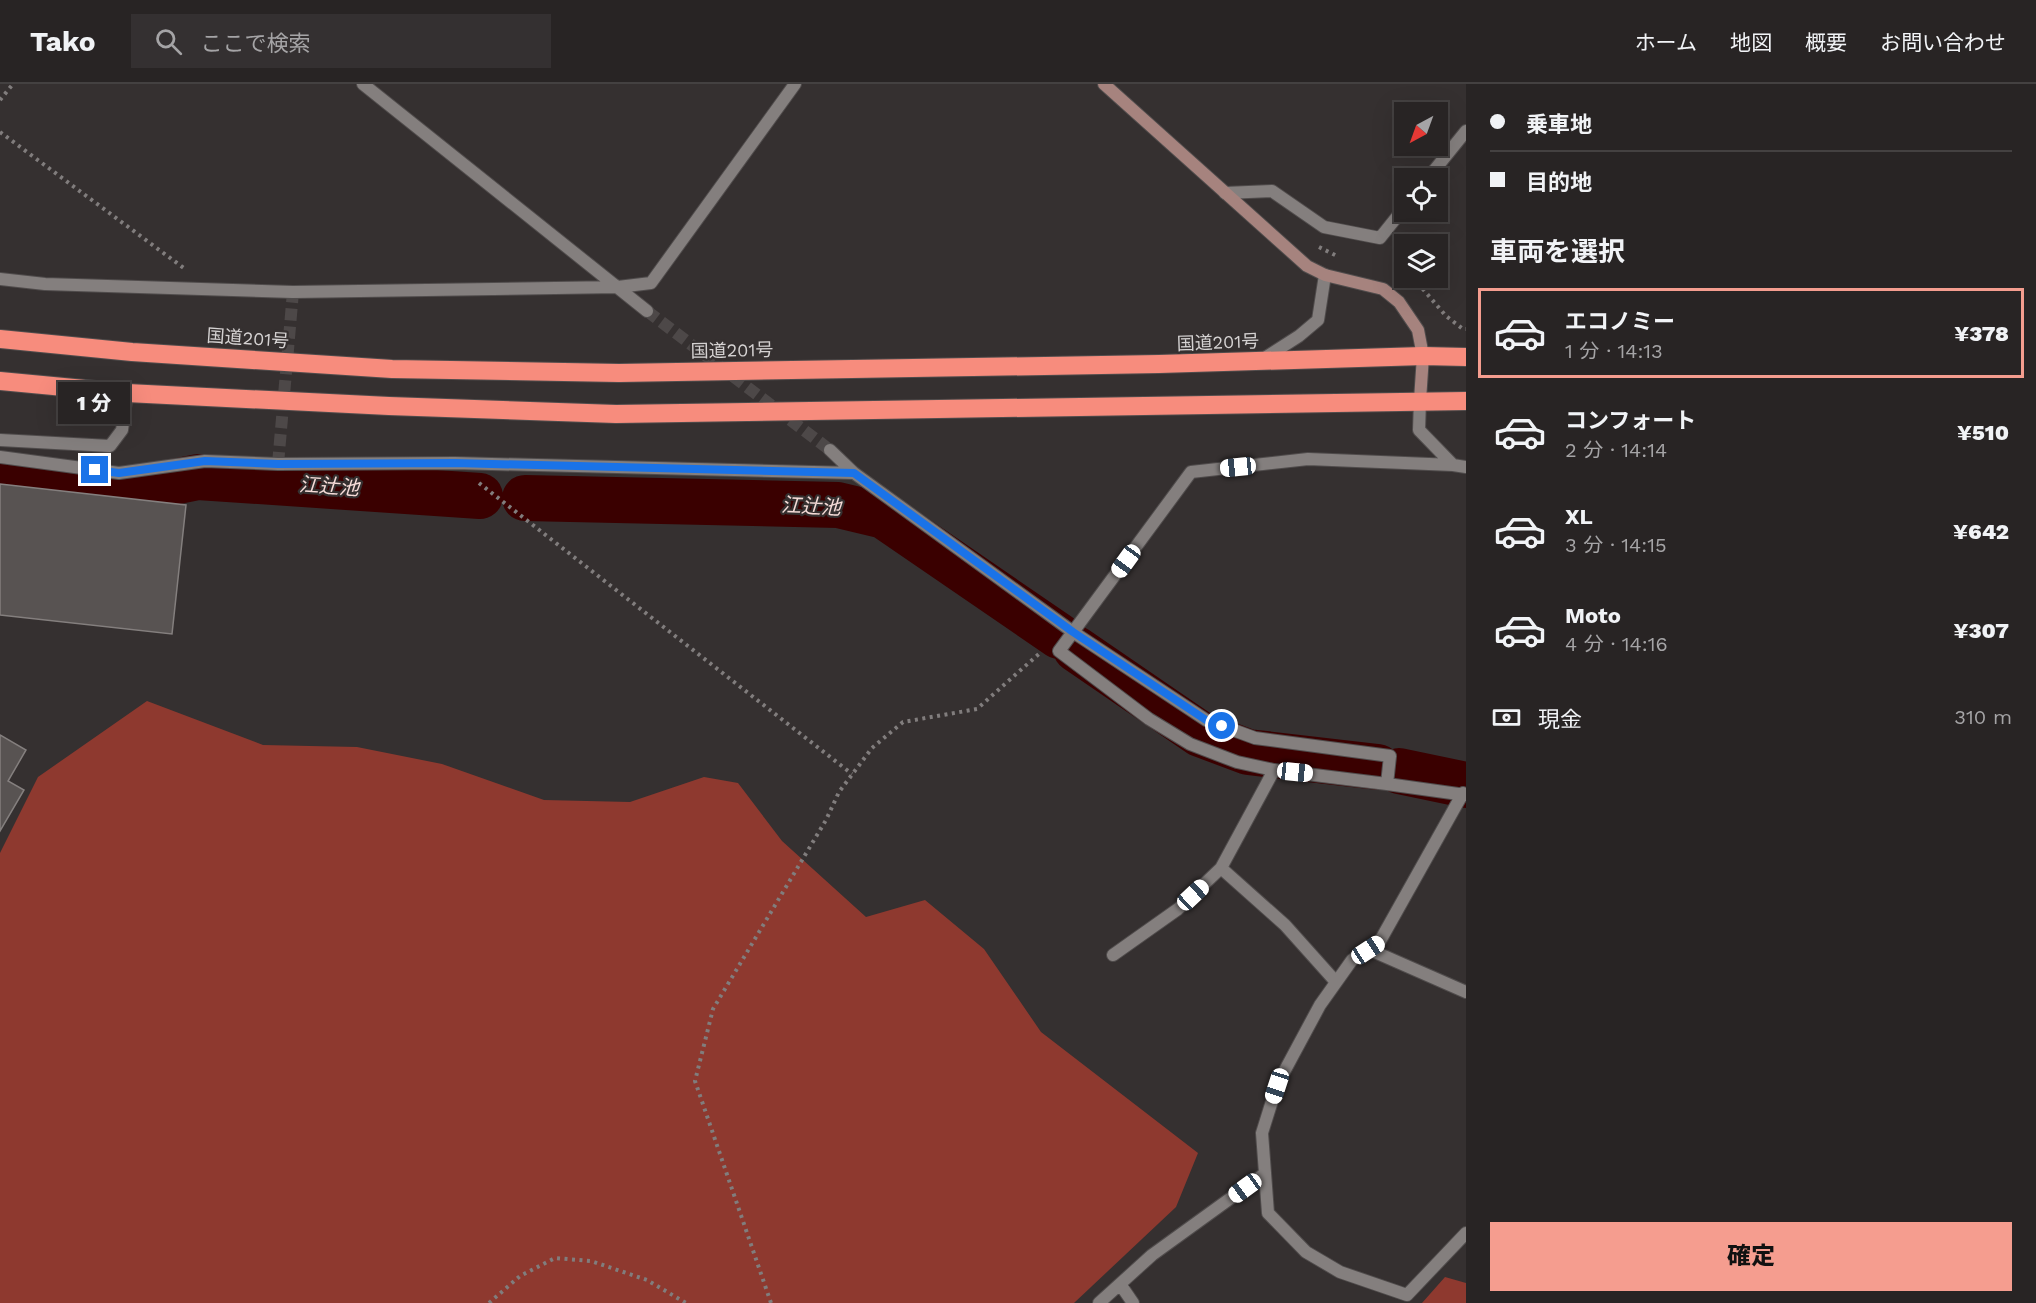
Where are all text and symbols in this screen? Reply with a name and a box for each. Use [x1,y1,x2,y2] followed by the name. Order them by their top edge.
[131,14,551,68] search box
[30,25,95,58] text: Tako
[152,25,185,58] icon: search
[1635,30,1697,55] text: ホーム
[1730,30,1772,55] text: 地図
[1805,30,1847,55] text: 概要
[1880,30,2006,55] text: お問い合わせ
[200,31,310,56] text: ここで検索
[1394,102,1448,156] north arrow
[1394,102,1448,288] map controls
[1526,112,1592,137] text: 乗車地
[1394,168,1448,222] button: locate
[1526,170,1592,195] text: 目的地
[1394,234,1448,288] button: layers
[1490,236,1625,268] text: 車両を選択
[1493,306,1547,360] icon: car
[1565,309,1675,334] text: エコノミー
[1954,321,2009,346] text: ¥378
[206,325,290,351] street label: 国道201号
[1176,330,1260,354] street label: 国道201号
[690,339,774,361] street label: 国道201号
[1565,339,1663,363] text: 1 分 · 14:13
[59,383,131,425] callout: 1 分
[77,391,111,415] text: 1 分
[1493,405,1547,459] icon: car
[1565,408,1696,433] text: コンフォート
[1957,420,2009,445] text: ¥510
[1565,438,1667,462] text: 2 分 · 14:14
[81,456,108,483] route end
[1219,456,1257,478] car
[298,472,362,500] water label: 江辻池
[780,492,844,520] water label: 江辻池
[1493,504,1547,558] icon: car
[1565,504,1593,529] text: XL
[1953,519,2009,544] text: ¥642
[1565,533,1667,557] text: 3 分 · 14:15
[1108,541,1144,581] car
[1493,603,1547,657] icon: car
[1565,603,1621,628] text: Moto
[1953,618,2009,643] text: ¥307
[1565,632,1668,656] text: 4 分 · 14:16
[1490,701,1523,734] icon: cash
[1954,705,2012,729] text: 310 m
[1538,707,1582,732] text: 現金
[1208,712,1235,739] route start
[1276,761,1314,783] car
[1174,876,1212,914] car
[1348,933,1388,967] car
[1263,1066,1291,1106] car
[1225,1170,1265,1206] car
[1490,1222,2012,1291] button: 確定

